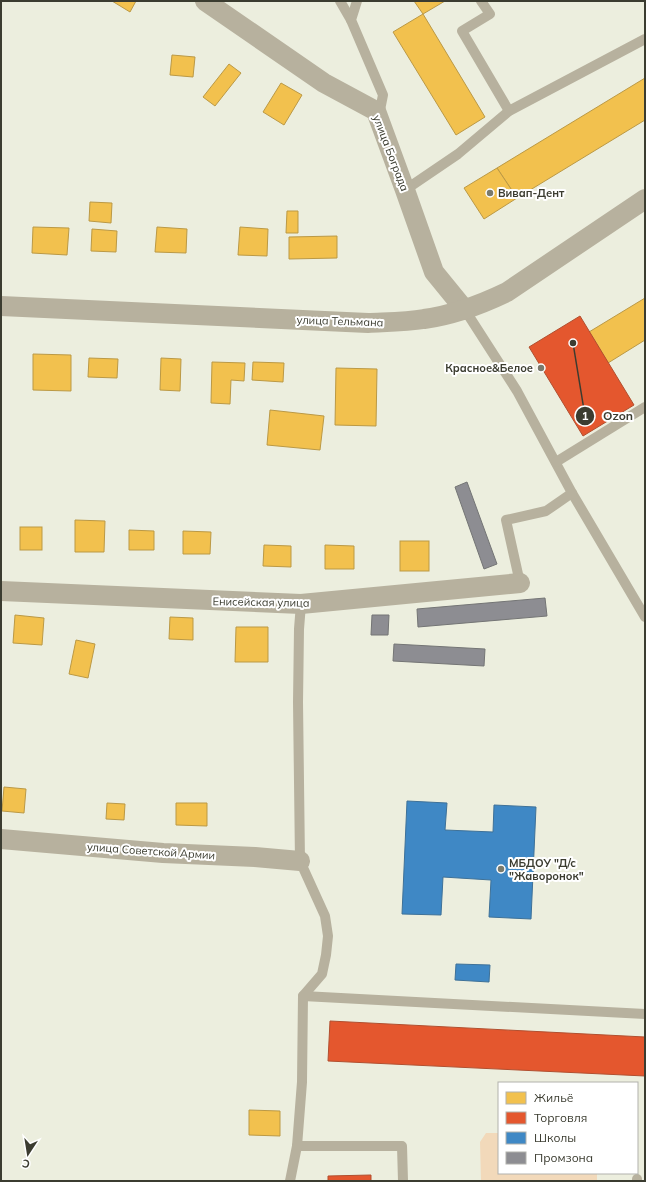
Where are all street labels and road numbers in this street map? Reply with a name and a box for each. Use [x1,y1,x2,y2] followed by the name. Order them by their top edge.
[370,113,412,193] street label: улица Бограда
[296,312,384,330] street label: улица Тельмана
[212,594,310,610] street label: Енисейская улица
[86,840,216,862] street label: улица Советской Армии

